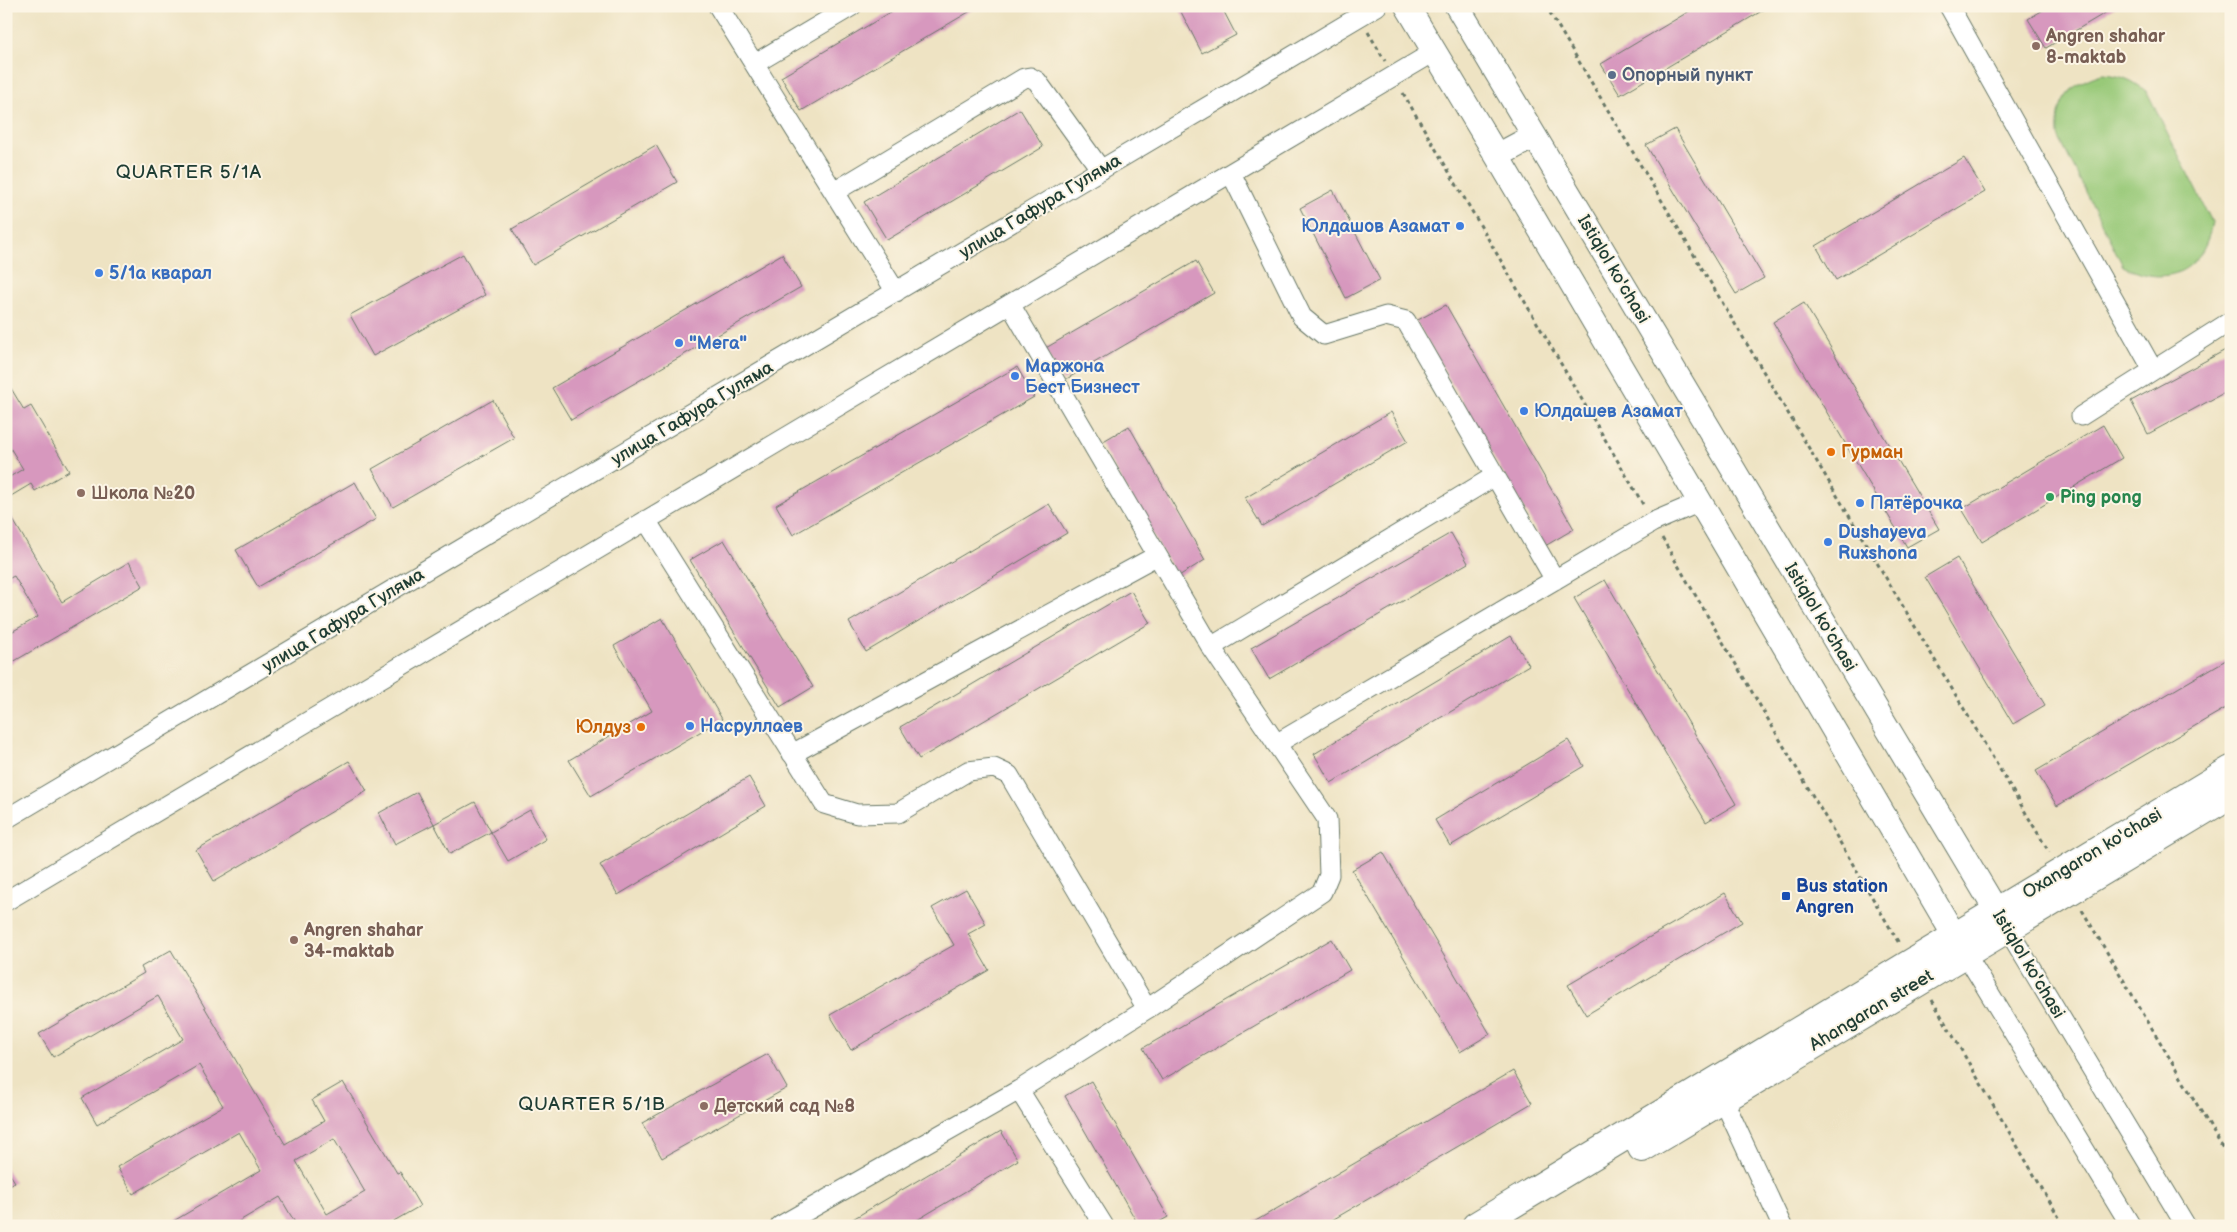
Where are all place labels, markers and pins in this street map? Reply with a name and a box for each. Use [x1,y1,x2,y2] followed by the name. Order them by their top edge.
[2045,26,2166,68] place label: Angren shahar 8-maktab
[2030,40,2042,52] marker: Angren shahar 8-maktab
[1622,65,1754,86] place label: Опорный пункт
[1606,69,1618,81] marker: Опорный пункт
[1301,216,1450,237] place label: Юлдашов Азамат
[1454,220,1466,232] marker: Юлдашов Азамат
[109,263,212,284] place label: 5/1а кварал
[93,267,105,279] marker: 5/1а кварал
[689,333,747,354] place label: "Мега"
[673,337,685,349] marker: "Мега"
[1025,356,1140,398] place label: Маржона Бест Бизнест
[1009,370,1021,382] marker: Маржона Бест Бизнест
[1534,401,1683,422] place label: Юлдашев Азамат
[1518,405,1530,417] marker: Юлдашев Азамат
[1841,442,1903,463] place label: Гурман
[1825,446,1837,458] marker: Гурман
[91,483,195,504] place label: Школа №20
[75,487,87,499] marker: Школа №20
[2060,487,2142,508] place label: Ping pong
[2044,491,2056,503] marker: Ping pong
[1870,493,1963,514] place label: Пятёрочка
[1854,497,1866,509] marker: Пятёрочка
[1838,522,1927,564] place label: Dushayeva Ruxshona
[1822,536,1834,548] marker: Dushayeva Ruxshona
[700,716,803,737] place label: Насруллаев
[575,717,631,738] place label: Юлдуз
[684,720,696,732] marker: Насруллаев
[635,721,647,733] marker: Юлдуз
[1795,876,1888,918] place label: Bus station Angren
[1780,890,1792,902] marker: Bus station Angren
[303,920,424,962] place label: Angren shahar 34-maktab
[288,934,300,946] marker: Angren shahar 34-maktab
[714,1096,855,1117] place label: Детский сад №8
[698,1100,710,1112] marker: Детский сад №8

